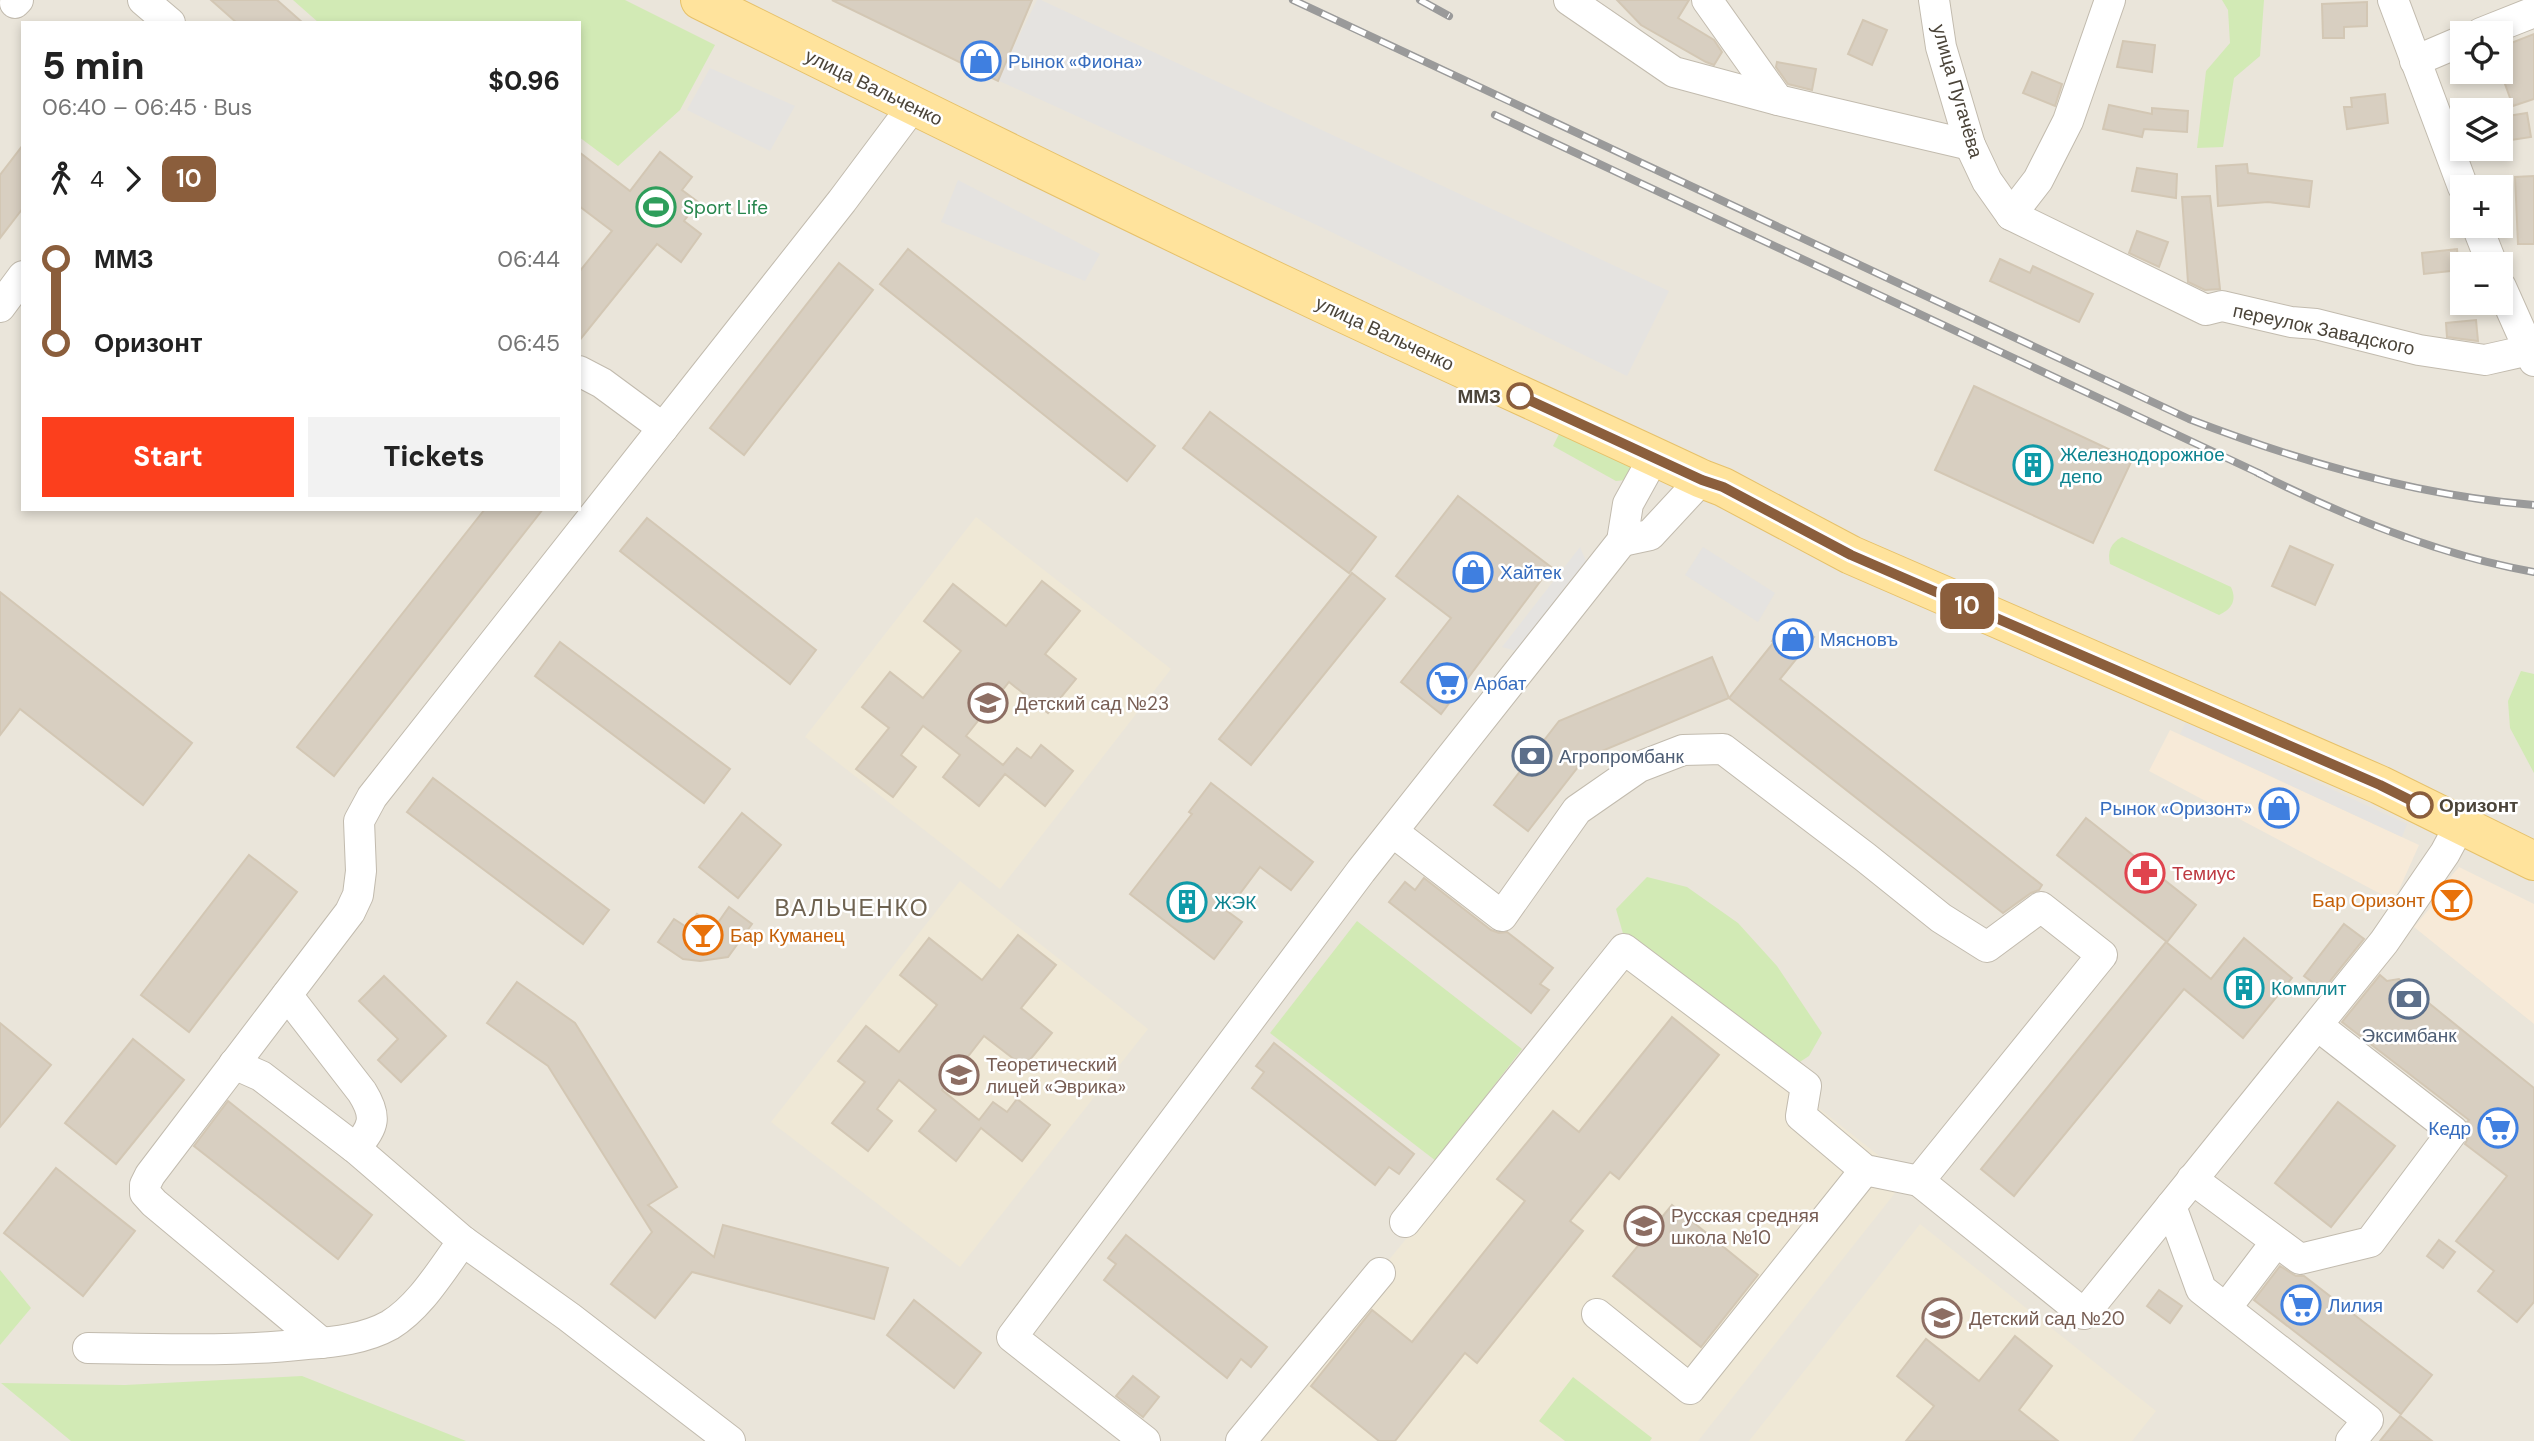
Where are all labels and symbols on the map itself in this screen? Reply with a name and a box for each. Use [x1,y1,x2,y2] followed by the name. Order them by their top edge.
[1926,21,1989,161] street label: улица Пугачёва
[960,40,1002,82] shop icon: Рынок «Фиона»
[801,43,947,132] street label: улица Вальченко
[1008,49,1143,74] place label: Рынок «Фиона»
[635,186,677,228] sports icon: Sport Life
[683,195,768,220] place label: Sport Life
[1311,290,1458,377] street label: улица Вальченко
[2231,298,2417,361] street label: переулок Завадского
[1507,383,1533,409] marker: ММЗ
[1457,384,1501,409] place label: ММЗ
[2060,442,2225,489] place label: Железнодорожное депо
[2012,444,2054,486] building icon: Железнодорожное депо
[1452,551,1494,593] shop icon: Хайтек
[1500,560,1562,585] place label: Хайтек
[1936,583,1998,629] line badge: 10
[1772,618,1814,660] shop icon: Мясновъ
[1820,627,1898,652] place label: Мясновъ
[1426,662,1468,704] supermarket icon: Арбат
[1474,671,1527,696] place label: Арбат
[967,682,1009,724] school or university icon: Детский сад №23
[1015,691,1169,716] place label: Детский сад №23
[1511,735,1553,777] bank icon: Агропромбанк
[1559,744,1685,769] place label: Агропромбанк
[2258,787,2300,829] shop icon: Рынок «Оризонт»
[2407,792,2433,818] marker: Оризонт
[2439,793,2518,818] place label: Оризонт
[2100,796,2252,821] place label: Рынок «Оризонт»
[2124,852,2166,894] pharmacy icon: Темиус
[2172,861,2236,886] place label: Темиус
[2431,879,2473,921] bar icon: Бар Оризонт
[1166,881,1208,923] building icon: ЖЭК
[2312,888,2425,913] place label: Бар Оризонт
[1214,890,1256,915] place label: ЖЭК
[774,893,930,923] district label: ВАЛЬЧЕНКО
[682,914,724,956] bar icon: Бар Куманец
[730,923,845,948] place label: Бар Куманец
[2223,967,2265,1009] building icon: Комплит
[2271,976,2347,1001] place label: Комплит
[2388,978,2430,1020] bank icon: Эксимбанк
[2362,1023,2457,1048] place label: Эксимбанк
[986,1052,1126,1099] place label: Теоретический лицей «Эврика»
[938,1054,980,1096] school or university icon: Теоретический лицей «Эврика»
[2477,1107,2519,1149] supermarket icon: Кедр
[2428,1116,2471,1141] place label: Кедр
[1671,1203,1819,1250] place label: Русская средняя школа №10
[1623,1205,1665,1247] school or university icon: Русская средняя школа №10
[2280,1284,2322,1326] supermarket icon: Лилия
[2328,1293,2383,1318] place label: Лилия
[1921,1297,1963,1339] school or university icon: Детский сад №20
[1969,1306,2125,1331] place label: Детский сад №20

